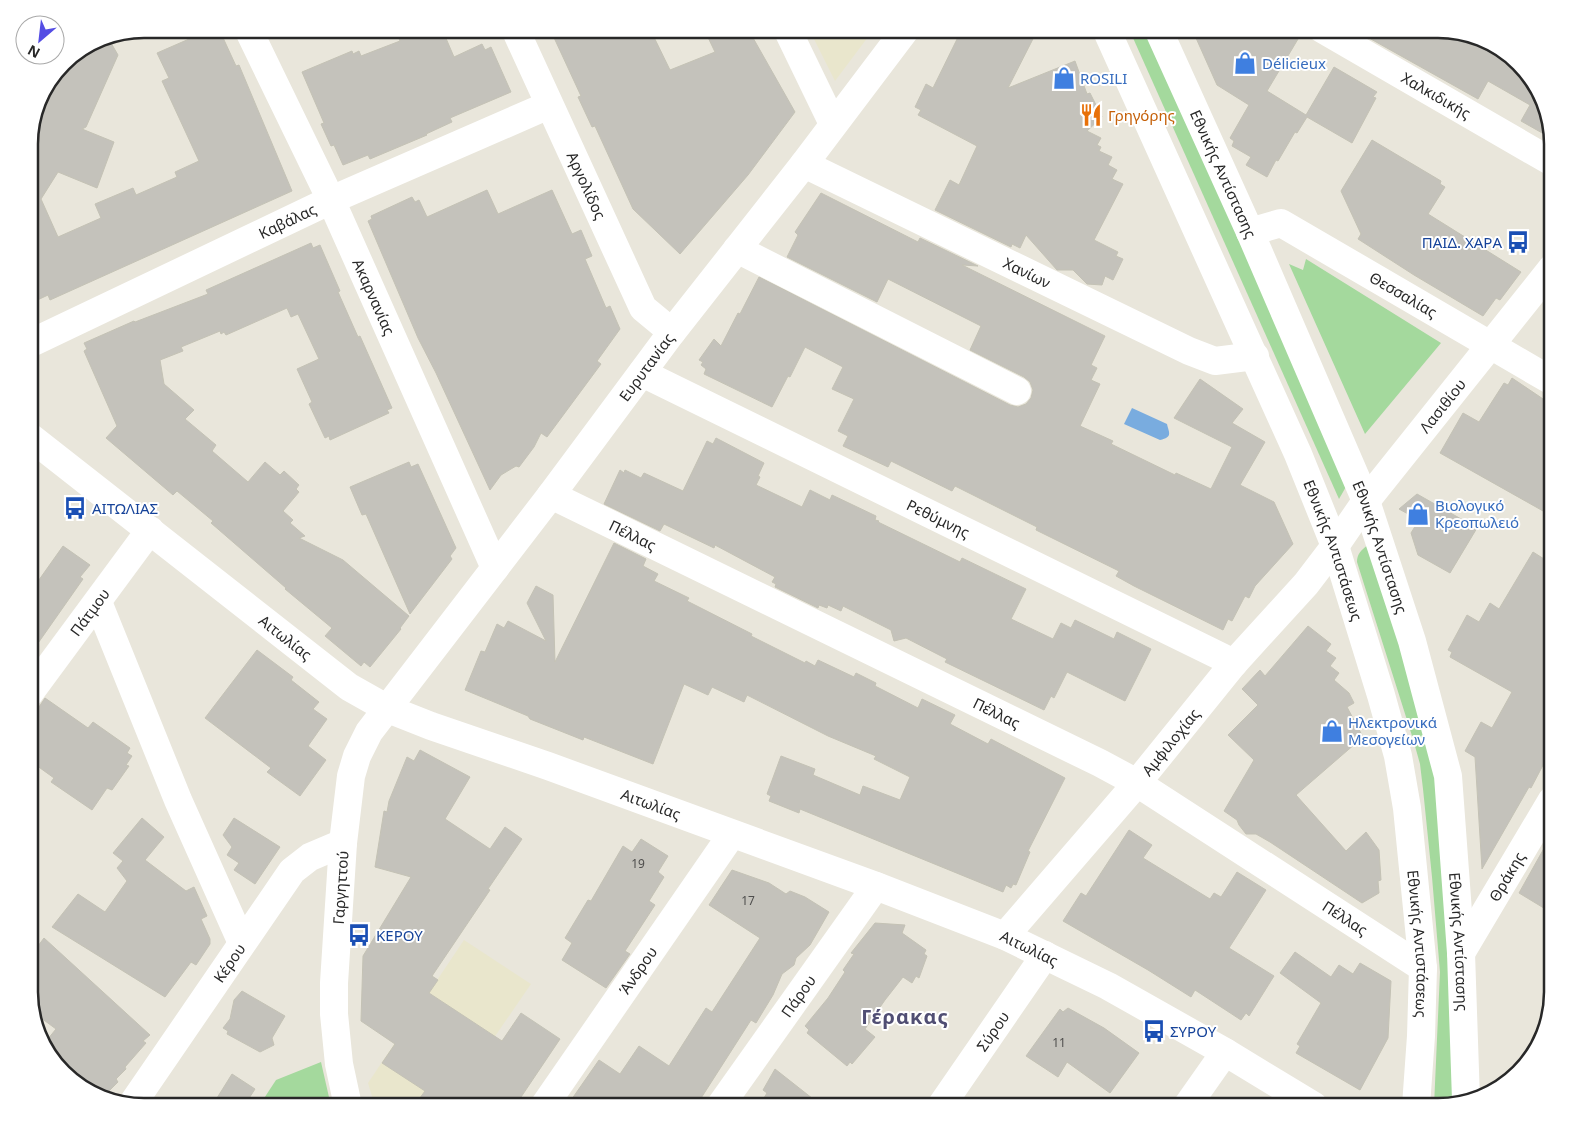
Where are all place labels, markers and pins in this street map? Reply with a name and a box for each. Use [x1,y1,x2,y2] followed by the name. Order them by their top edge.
[1232,50,1258,76] shop icon: Délicieux
[1262,53,1326,73] place label: Délicieux
[1051,65,1077,91] shop icon: ROSILI
[1080,68,1127,88] place label: ROSILI
[1078,102,1104,128] restaurant icon: Γρηγόρης
[1108,105,1175,125] place label: Γρηγόρης
[1505,229,1531,255] bus stop icon: ΠΑΙΔ. ΧΑΡΑ
[1422,232,1502,252] place label: ΠΑΙΔ. ΧΑΡΑ
[62,495,88,521] bus stop icon: ΑΙΤΩΛΙΑΣ
[1435,495,1519,532] place label: Βιολογικό Κρεοπωλειό
[92,498,158,518] place label: ΑΙΤΩΛΙΑΣ
[1405,501,1431,527] shop icon: Βιολογικό Κρεοπωλειό
[1348,712,1438,749] place label: Ηλεκτρονικά Μεσογείων
[1319,718,1345,744] shop icon: Ηλεκτρονικά Μεσογείων
[346,922,372,948] bus stop icon: ΚΕΡΟΥ
[376,925,423,945] place label: ΚΕΡΟΥ
[1141,1018,1167,1044] bus stop icon: ΣΥΡΟΥ
[1170,1021,1217,1041] place label: ΣΥΡΟΥ

